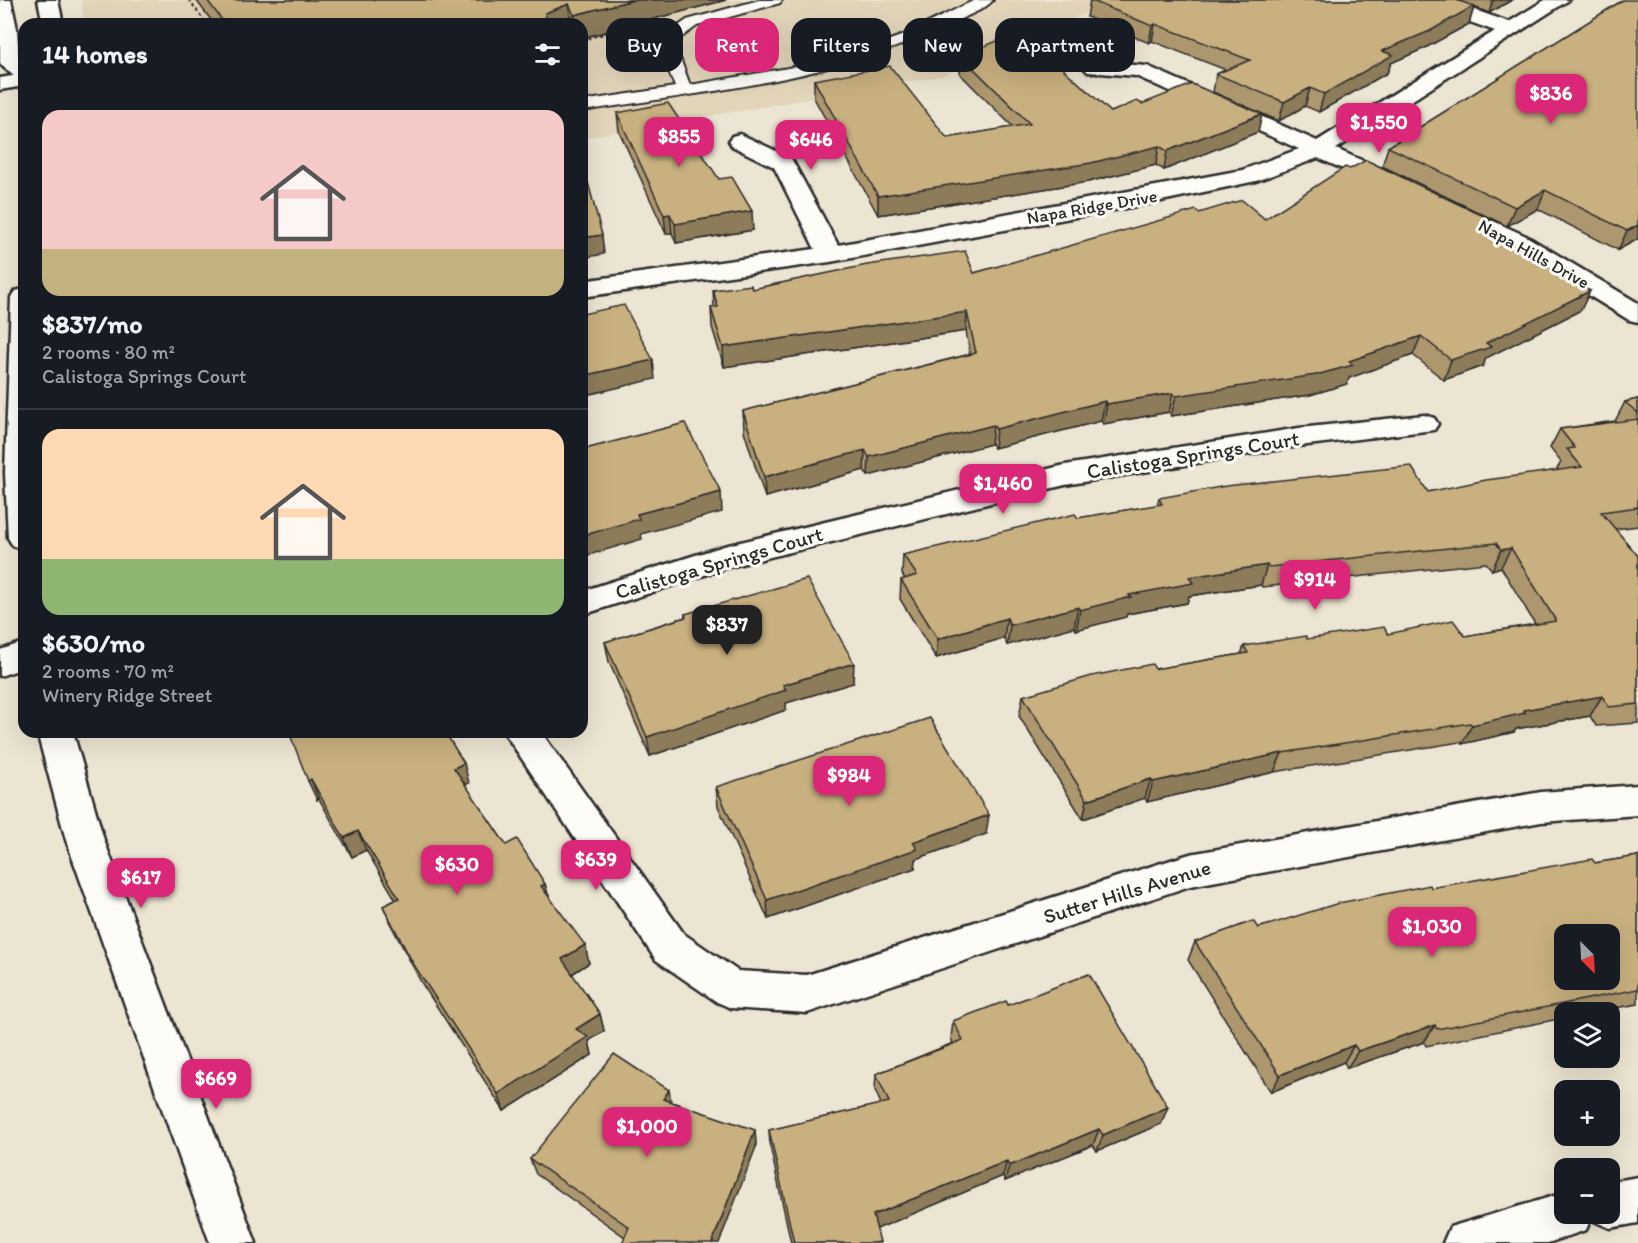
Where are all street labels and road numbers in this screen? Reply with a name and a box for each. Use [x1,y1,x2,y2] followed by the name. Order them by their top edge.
[1025,185,1159,229] street label: Napa Ridge Drive
[1475,214,1593,294] street label: Napa Hills Drive
[1085,425,1301,484] street label: Calistoga Springs Court
[612,521,826,604] street label: Calistoga Springs Court
[1040,854,1214,929] street label: Sutter Hills Avenue

